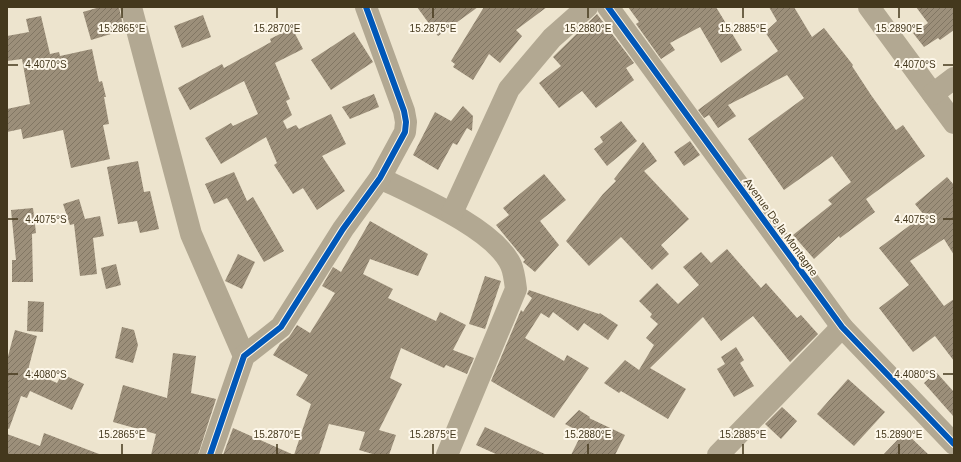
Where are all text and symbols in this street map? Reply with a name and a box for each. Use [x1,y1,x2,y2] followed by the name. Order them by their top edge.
[99,23,146,34] text: 15.2865°E
[254,23,301,34] text: 15.2870°E
[410,23,457,34] text: 15.2875°E
[565,23,612,34] text: 15.2880°E
[720,23,767,34] text: 15.2885°E
[876,23,923,34] text: 15.2890°E
[25,59,67,70] text: 4.4070°S
[894,59,936,70] text: 4.4070°S
[742,176,820,278] street label: Avenue De la Montagne
[25,214,67,225] text: 4.4075°S
[894,214,936,225] text: 4.4075°S
[25,369,67,380] text: 4.4080°S
[894,369,936,380] text: 4.4080°S
[99,429,146,440] text: 15.2865°E
[254,429,301,440] text: 15.2870°E
[410,429,457,440] text: 15.2875°E
[565,429,612,440] text: 15.2880°E
[720,429,767,440] text: 15.2885°E
[876,429,923,440] text: 15.2890°E

